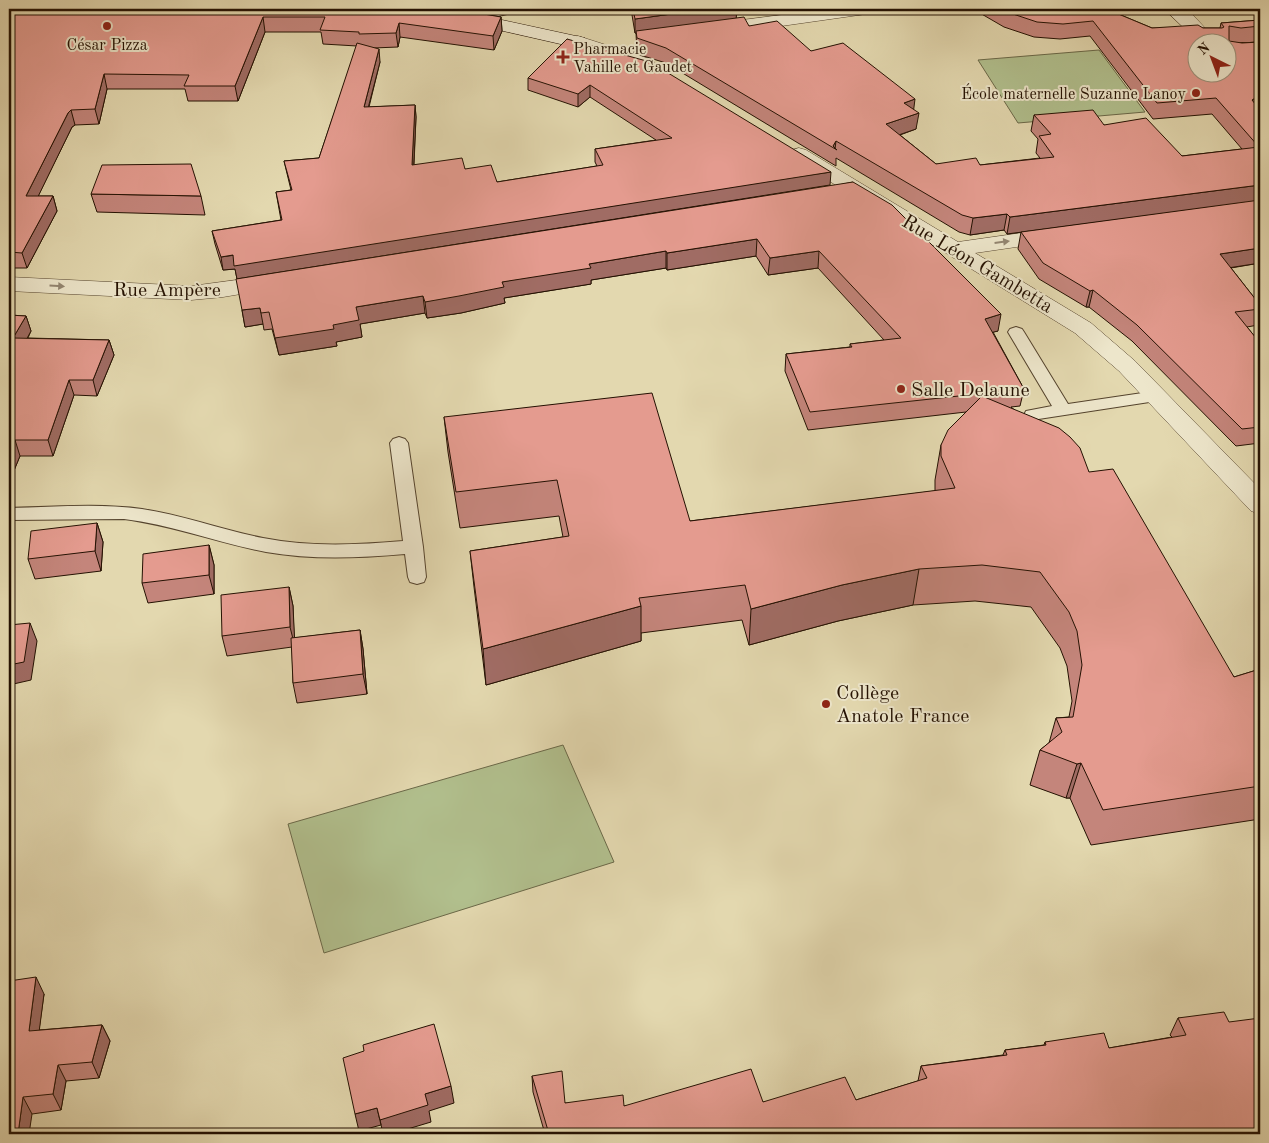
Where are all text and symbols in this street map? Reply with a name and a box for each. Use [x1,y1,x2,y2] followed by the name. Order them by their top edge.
[101,20,113,32] marker: César Pizza
[1186,32,1236,82] north arrow
[66,38,148,54] place label: César Pizza
[1195,40,1213,58] text: N
[573,42,693,76] place label: Pharmacie Vahille et Gaudet
[557,51,569,63] marker: Pharmacie Vahille et Gaudet
[961,83,1187,103] place label: École maternelle Suzanne Lanoy
[1190,87,1202,99] marker: École maternelle Suzanne Lanoy
[898,212,1056,318] street label: Rue Léon Gambetta
[994,238,1010,246] one-way arrow
[113,281,221,301] street label: Rue Ampère
[50,283,66,291] one-way arrow
[911,381,1030,401] place label: Salle Delaune
[895,383,907,395] marker: Salle Delaune
[836,684,969,727] place label: Collège Anatole France
[820,698,832,710] marker: Collège Anatole France

